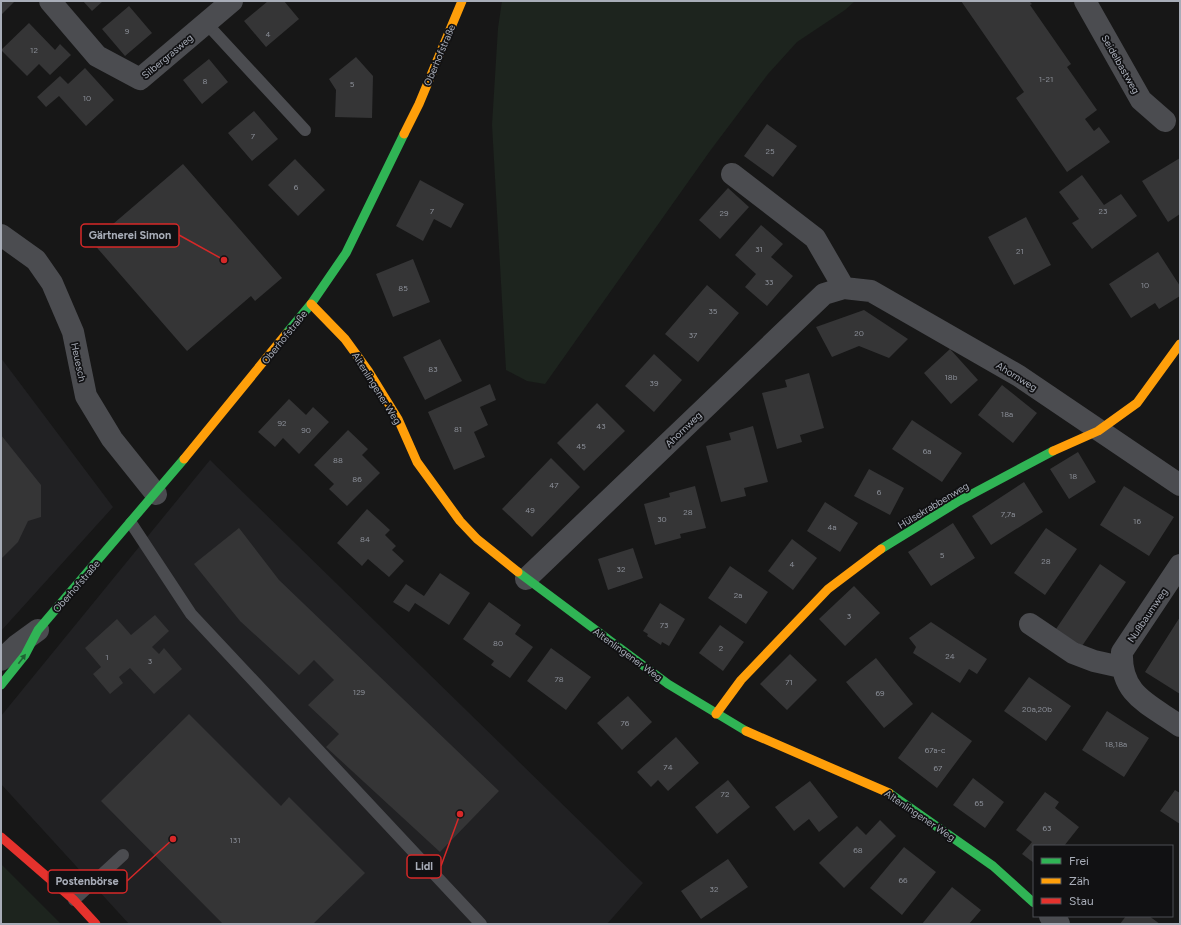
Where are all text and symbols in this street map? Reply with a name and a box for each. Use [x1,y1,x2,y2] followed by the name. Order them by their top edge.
[421,22,458,88] street label: Oberhofstraße
[125,26,130,36] house number: 9
[266,29,271,39] house number: 4
[139,31,196,82] street label: Silbergrasweg
[1098,32,1143,96] street label: Seidelbastweg
[30,45,38,55] house number: 12
[1039,74,1053,84] house number: 1-21
[203,76,208,86] house number: 8
[350,79,355,89] house number: 5
[83,93,91,103] house number: 10
[251,131,256,141] house number: 7
[765,146,775,156] house number: 25
[294,182,299,192] house number: 6
[430,206,435,216] house number: 7
[1099,206,1107,216] house number: 23
[720,208,729,218] house number: 29
[81,224,179,247] callout: Gärtnerei Simon
[89,229,171,242] text: Gärtnerei Simon
[755,244,763,254] house number: 31
[1016,246,1024,256] house number: 21
[765,277,773,287] house number: 33
[1141,280,1149,290] house number: 10
[398,283,408,293] house number: 85
[709,306,718,316] house number: 35
[259,307,310,367] street label: Oberhofstraße
[854,328,864,338] house number: 20
[689,330,698,340] house number: 37
[68,341,89,383] street label: Heuesch
[349,350,404,427] street label: Altenlingener Weg
[994,359,1040,394] street label: Ahornweg
[428,364,438,374] house number: 83
[945,372,958,382] house number: 18b
[650,378,659,388] house number: 39
[662,409,705,450] street label: Ahornweg
[1001,409,1013,419] house number: 18a
[278,418,287,428] house number: 92
[596,421,606,431] house number: 43
[454,424,462,434] house number: 81
[301,425,311,435] house number: 90
[576,441,586,451] house number: 45
[923,446,931,456] house number: 6a
[333,455,343,465] house number: 88
[1069,471,1077,481] house number: 18
[352,474,362,484] house number: 86
[895,479,971,532] street label: Hülsekrabbenweg
[549,480,559,490] house number: 47
[877,487,882,497] house number: 6
[525,505,535,515] house number: 49
[683,507,693,517] house number: 28
[1001,509,1015,519] house number: 7,7a
[657,514,667,524] house number: 30
[1133,516,1141,526] house number: 16
[827,522,837,532] house number: 4a
[360,534,370,544] house number: 84
[940,550,945,560] house number: 5
[1041,556,1051,566] house number: 28
[50,557,103,615] street label: Oberhofstraße
[790,559,795,569] house number: 4
[617,564,625,574] house number: 32
[1124,585,1170,645] street label: Nußbaumweg
[734,590,742,600] house number: 2a
[847,611,851,621] house number: 3
[660,620,668,630] house number: 73
[590,625,665,684] street label: Altenlingener Weg
[493,638,503,648] house number: 80
[719,643,723,653] house number: 2
[945,651,955,661] house number: 24
[105,652,109,662] house number: 1
[17,654,25,664] one-way arrow
[148,656,152,666] house number: 3
[554,674,564,684] house number: 78
[785,677,793,687] house number: 71
[353,687,366,697] house number: 129
[875,688,885,698] house number: 69
[1022,704,1052,714] house number: 20a,20b
[621,718,630,728] house number: 76
[1105,739,1127,749] house number: 18,18a
[925,745,946,755] house number: 67a-c
[663,762,673,772] house number: 74
[934,763,943,773] house number: 67
[882,787,958,844] street label: Altenlingener Weg
[721,789,729,799] house number: 72
[974,798,984,808] house number: 65
[1043,823,1051,833] house number: 63
[230,835,240,845] house number: 131
[853,845,863,855] house number: 68
[1033,845,1173,917] legend
[1069,854,1089,868] text: Frei
[407,855,441,878] callout: Lidl
[415,860,433,873] text: Lidl
[48,870,127,893] callout: Postenbörse
[1069,874,1090,888] text: Zäh
[55,875,119,888] text: Postenbörse
[898,875,908,885] house number: 66
[710,884,718,894] house number: 32
[1069,894,1094,908] text: Stau

